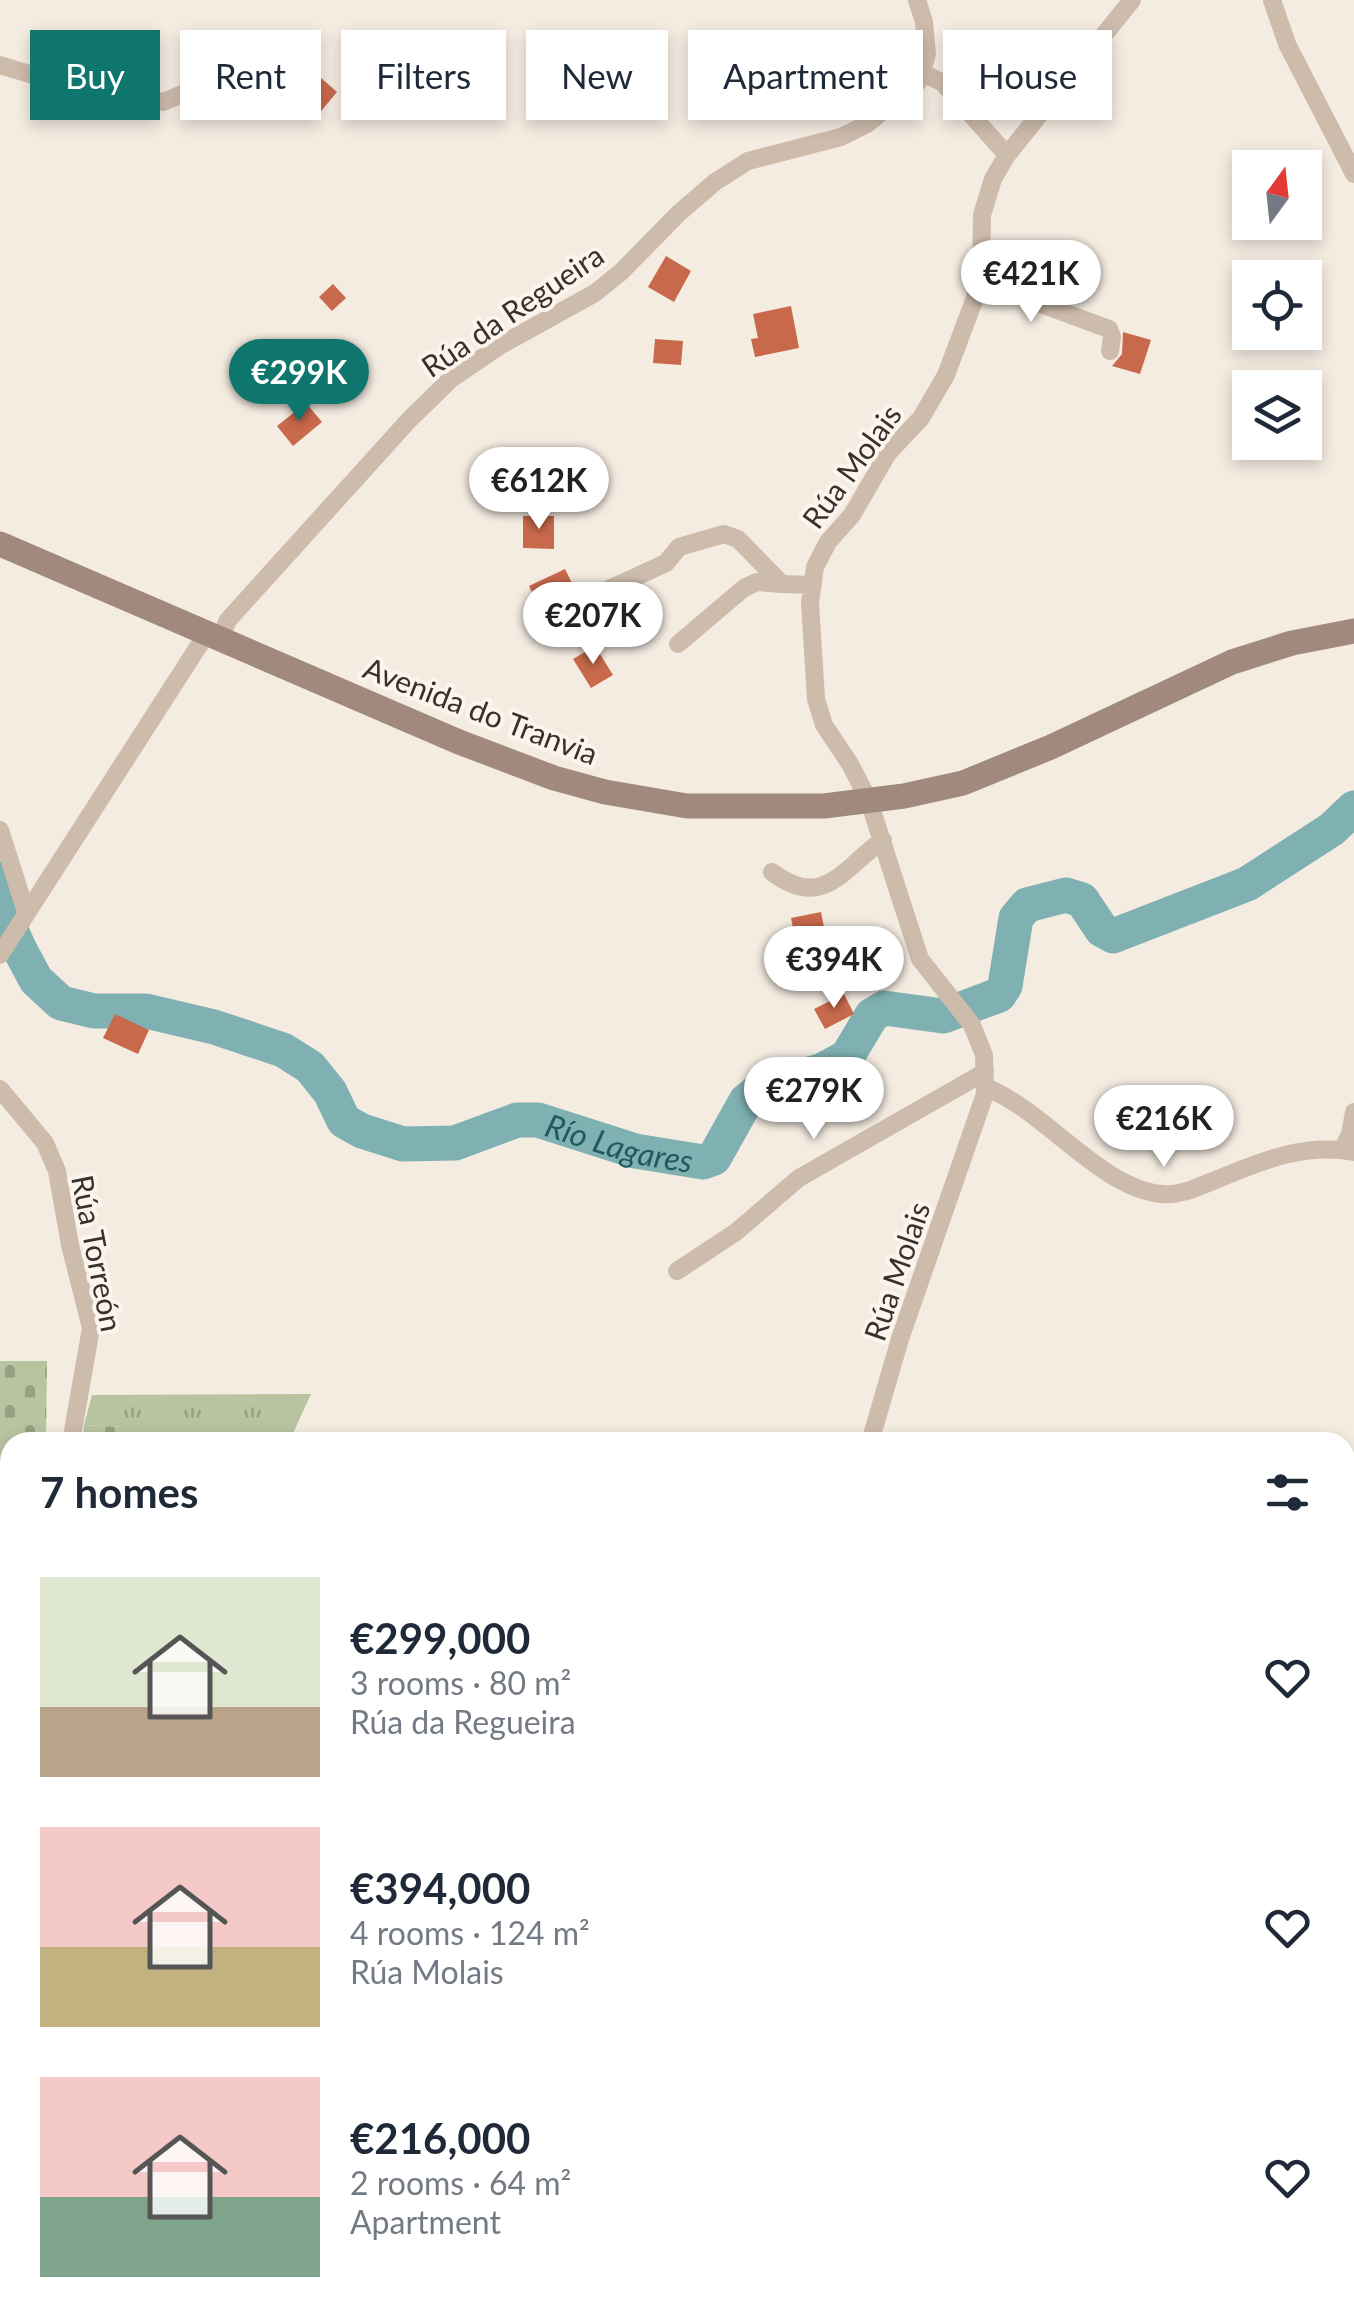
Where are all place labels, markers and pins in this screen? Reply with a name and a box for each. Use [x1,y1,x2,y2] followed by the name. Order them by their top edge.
[961,240,1101,325] pin: €421K
[229,339,369,424] pin: €299K
[469,447,609,532] pin: €612K
[523,582,663,667] pin: €207K
[764,926,904,1011] pin: €394K
[744,1057,884,1142] pin: €279K
[1094,1085,1234,1170] pin: €216K

